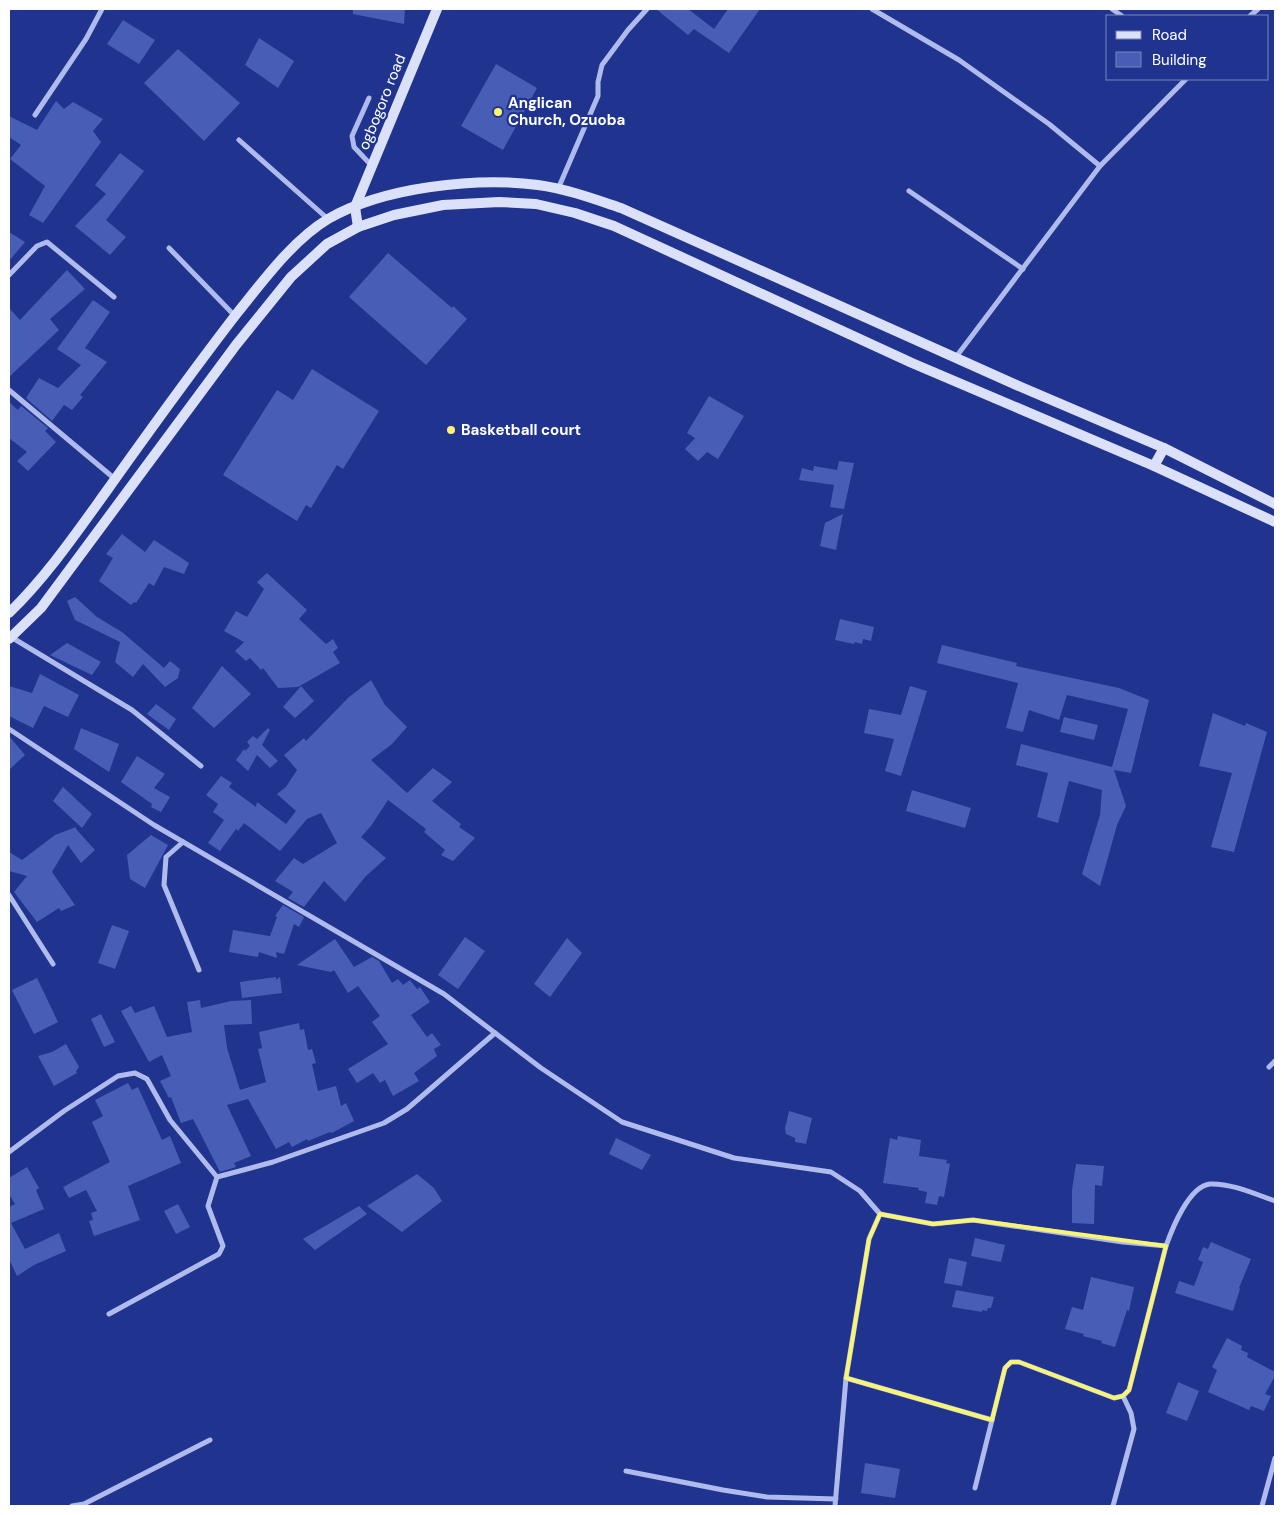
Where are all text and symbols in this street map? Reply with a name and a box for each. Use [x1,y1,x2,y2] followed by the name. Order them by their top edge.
[1106,15,1269,80] legend
[1152,25,1187,45] text: Road
[1152,50,1207,70] text: Building
[354,51,410,153] street label: ogbogoro road
[508,93,625,130] place label: Anglican Church, Ozuoba
[492,106,504,118] marker: Anglican Church, Ozuoba
[461,420,581,440] place label: Basketball court
[445,424,457,436] marker: Basketball court

